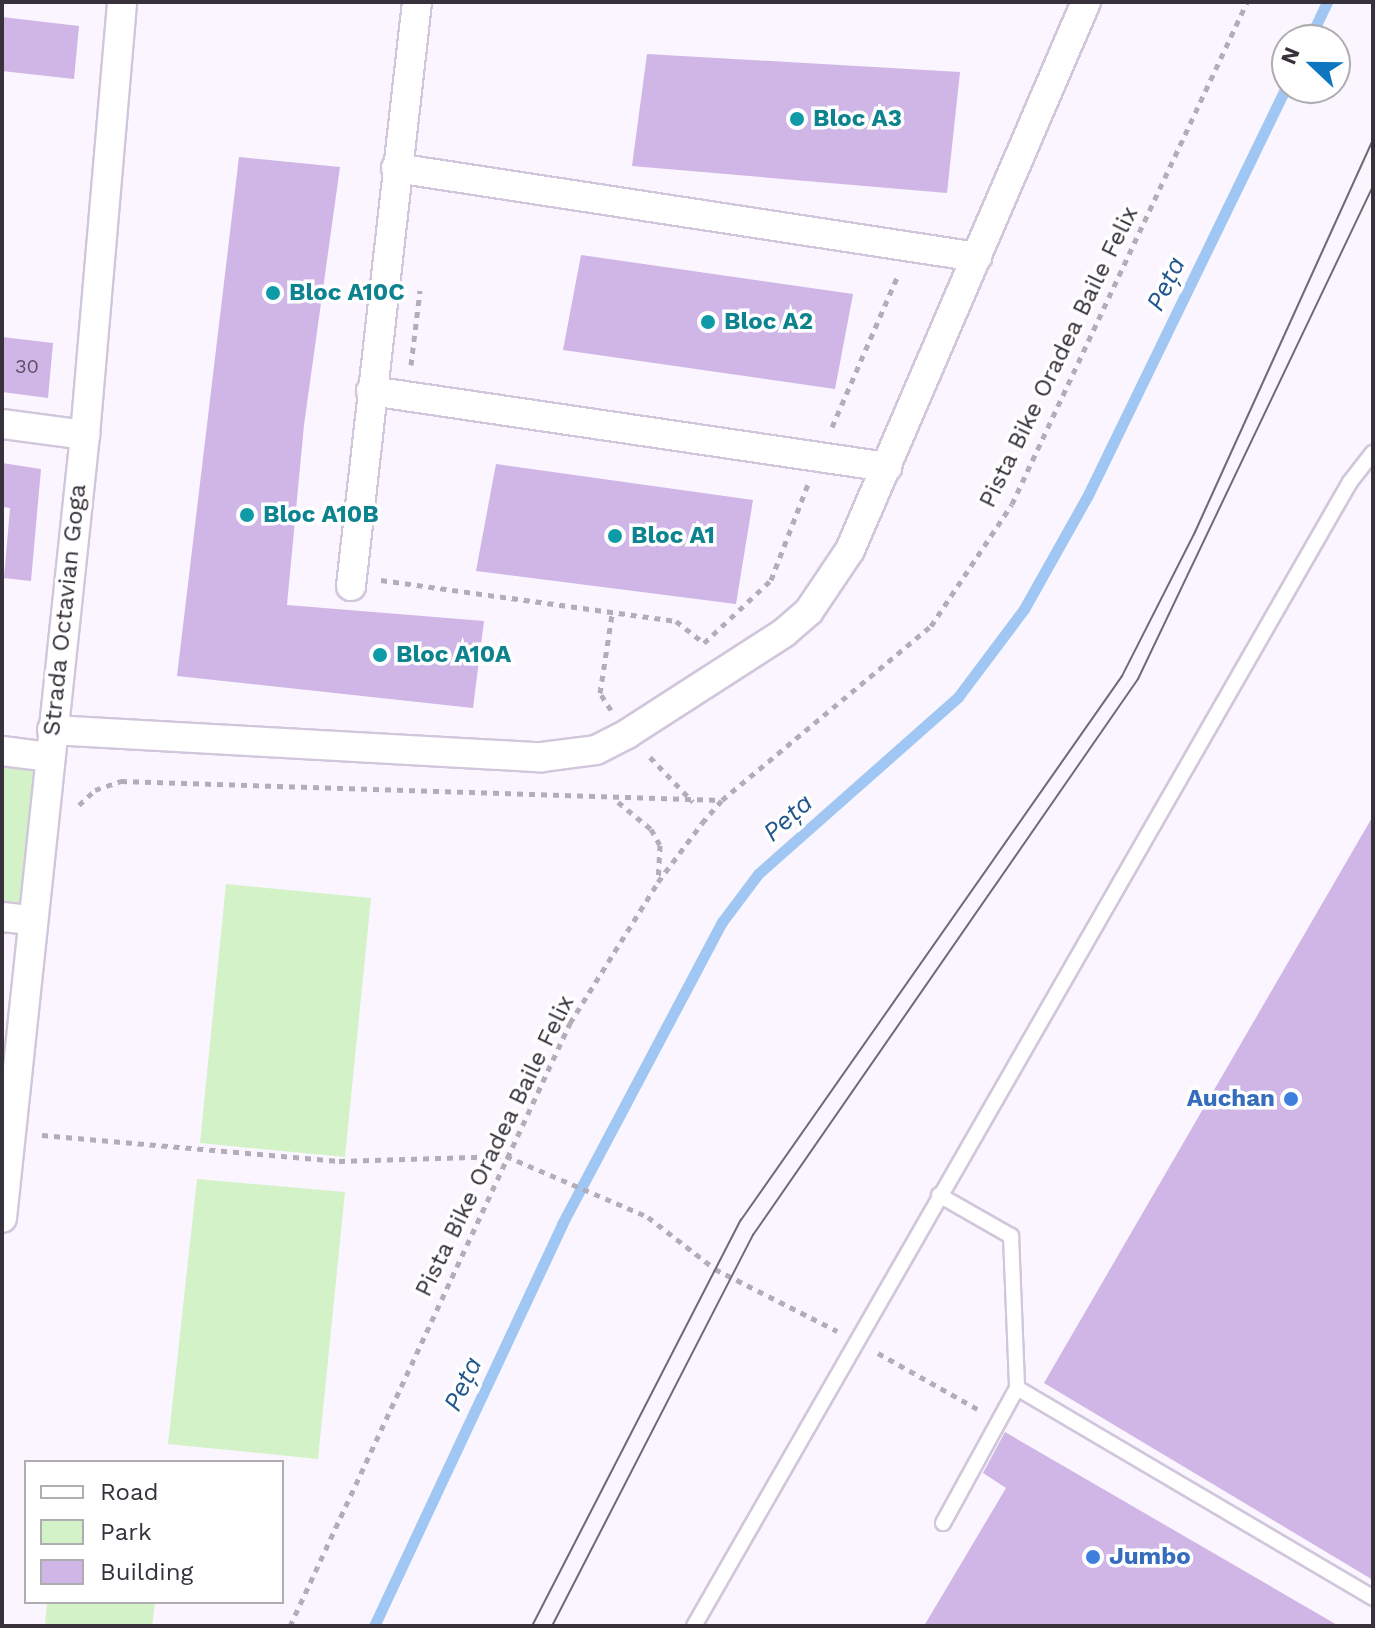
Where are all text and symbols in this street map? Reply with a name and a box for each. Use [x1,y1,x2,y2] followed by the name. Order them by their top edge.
[1271,24,1351,104] north arrow
[1275,43,1305,68] text: N
[813,105,903,133] place label: Bloc A3
[788,110,806,128] marker: Bloc A3
[973,201,1145,513] street label: Pista Bike Oradea Baile Felix
[1140,252,1192,316] water label: Peța
[289,279,405,307] place label: Bloc A10C
[264,284,282,302] marker: Bloc A10C
[724,308,814,336] place label: Bloc A2
[699,313,717,331] marker: Bloc A2
[15,354,39,378] house number: 30
[37,482,93,738] street label: Strada Octavian Goga
[263,501,379,529] place label: Bloc A10B
[238,506,256,524] marker: Bloc A10B
[631,522,715,550] place label: Bloc A1
[606,527,624,545] marker: Bloc A1
[396,641,512,669] place label: Bloc A10A
[371,646,389,664] marker: Bloc A10A
[757,788,819,848] water label: Peța
[409,990,581,1302] street label: Pista Bike Oradea Baile Felix
[1187,1085,1275,1113] place label: Auchan
[1282,1090,1300,1108] marker: Auchan
[437,1352,489,1416] water label: Peța
[24,1460,284,1604] legend
[100,1478,159,1506] text: Road
[100,1518,152,1546] text: Park
[1109,1543,1191,1571] place label: Jumbo
[1084,1548,1102,1566] marker: Jumbo
[100,1558,193,1586] text: Building

